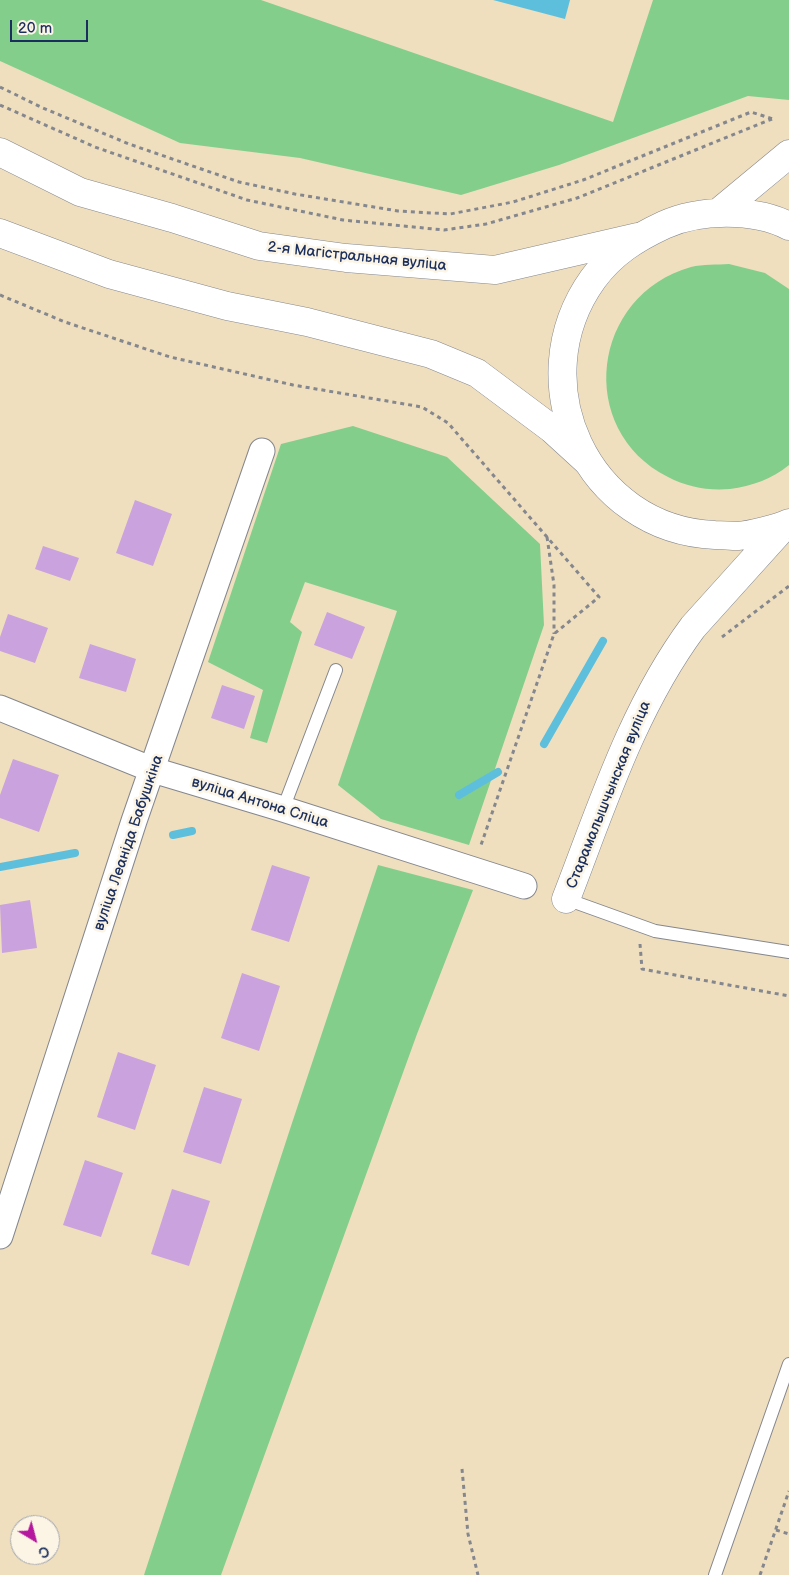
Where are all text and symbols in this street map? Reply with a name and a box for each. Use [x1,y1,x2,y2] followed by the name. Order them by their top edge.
[12,10,90,42] scale bar
[18,19,52,38] text: 20 m
[267,239,447,275] street label: 2-я Магістральная вуліца
[563,699,655,891] street label: Старамалышчынская вуліца
[90,753,168,933] street label: вуліца Леаніда Бабушкіна
[189,774,331,832] street label: вуліца Антона Сліца
[10,1515,60,1565] north arrow
[35,1542,53,1561] text: С

